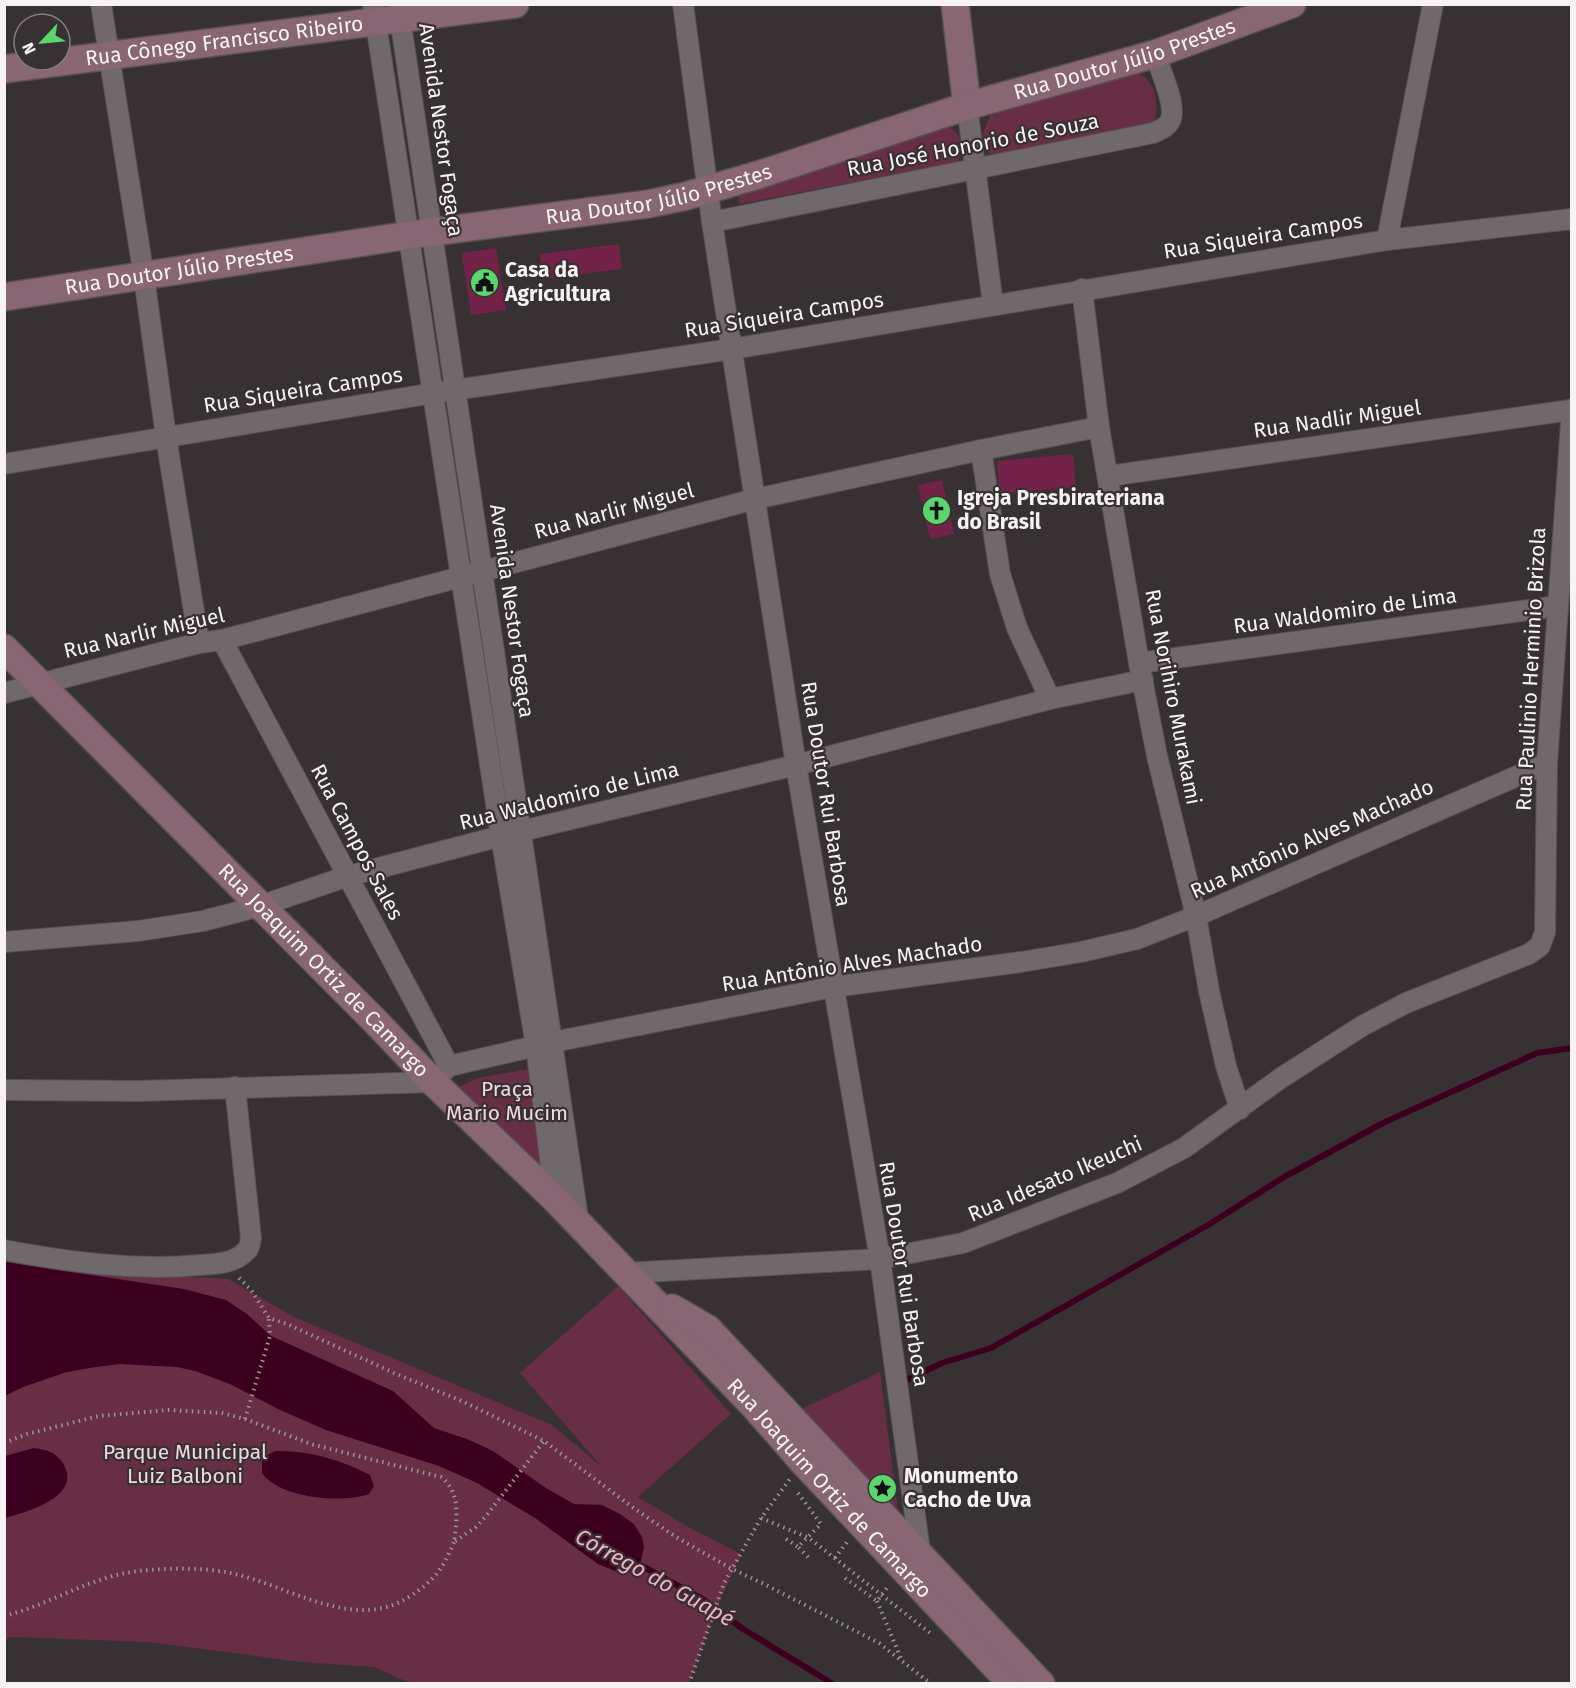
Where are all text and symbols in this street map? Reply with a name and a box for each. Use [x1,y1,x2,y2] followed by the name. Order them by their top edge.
[84,10,365,72] street label: Rua Cônego Francisco Ribeiro
[12,12,72,72] north arrow
[1011,13,1239,105] street label: Rua Doutor Júlio Prestes
[413,22,469,238] street label: Avenida Nestor Fogaça
[18,39,40,57] text: N
[845,108,1101,182] street label: Rua José Honorio de Souza
[544,158,775,230] street label: Rua Doutor Júlio Prestes
[1162,207,1365,265] street label: Rua Siqueira Campos
[63,240,295,301] street label: Rua Doutor Júlio Prestes
[504,257,611,307] place label: Casa da Agricultura
[468,266,500,298] public building icon: Casa da Agricultura
[683,286,886,344] street label: Rua Siqueira Campos
[202,361,405,419] street label: Rua Siqueira Campos
[1252,394,1422,444] street label: Rua Nadlir Miguel
[531,477,697,545] street label: Rua Narlir Miguel
[957,485,1165,535] place label: Igreja Presbirateriana do Brasil
[920,494,952,526] church icon: Igreja Presbirateriana do Brasil
[484,503,540,719] street label: Avenida Nestor Fogaça
[1511,526,1551,812] street label: Rua Paulinio Herminio Brizola
[1232,582,1458,640] street label: Rua Waldomiro de Lima
[1139,587,1207,807] street label: Rua Norihiro Murakami
[61,602,227,664] street label: Rua Narlir Miguel
[795,680,857,908] street label: Rua Doutor Rui Barbosa
[457,756,681,836] street label: Rua Waldomiro de Lima
[305,760,409,925] street label: Rua Campos Sales
[1186,774,1438,904] street label: Rua Antônio Alves Machado
[213,858,435,1083] street label: Rua Joaquim Ortiz de Camargo
[720,931,984,997] street label: Rua Antônio Alves Machado
[446,1076,568,1126] park label: Praça Mario Mucim
[964,1131,1146,1227] street label: Rua Idesato Ikeuchi
[873,1160,935,1388] street label: Rua Doutor Rui Barbosa
[722,1373,937,1603] street label: Rua Joaquim Ortiz de Camargo
[103,1439,267,1489] park label: Parque Municipal Luiz Balboni
[904,1463,1031,1513] place label: Monumento Cacho de Uva
[867,1472,899,1504] place icon: Monumento Cacho de Uva
[571,1523,739,1632] water label: Córrego do Guapé

